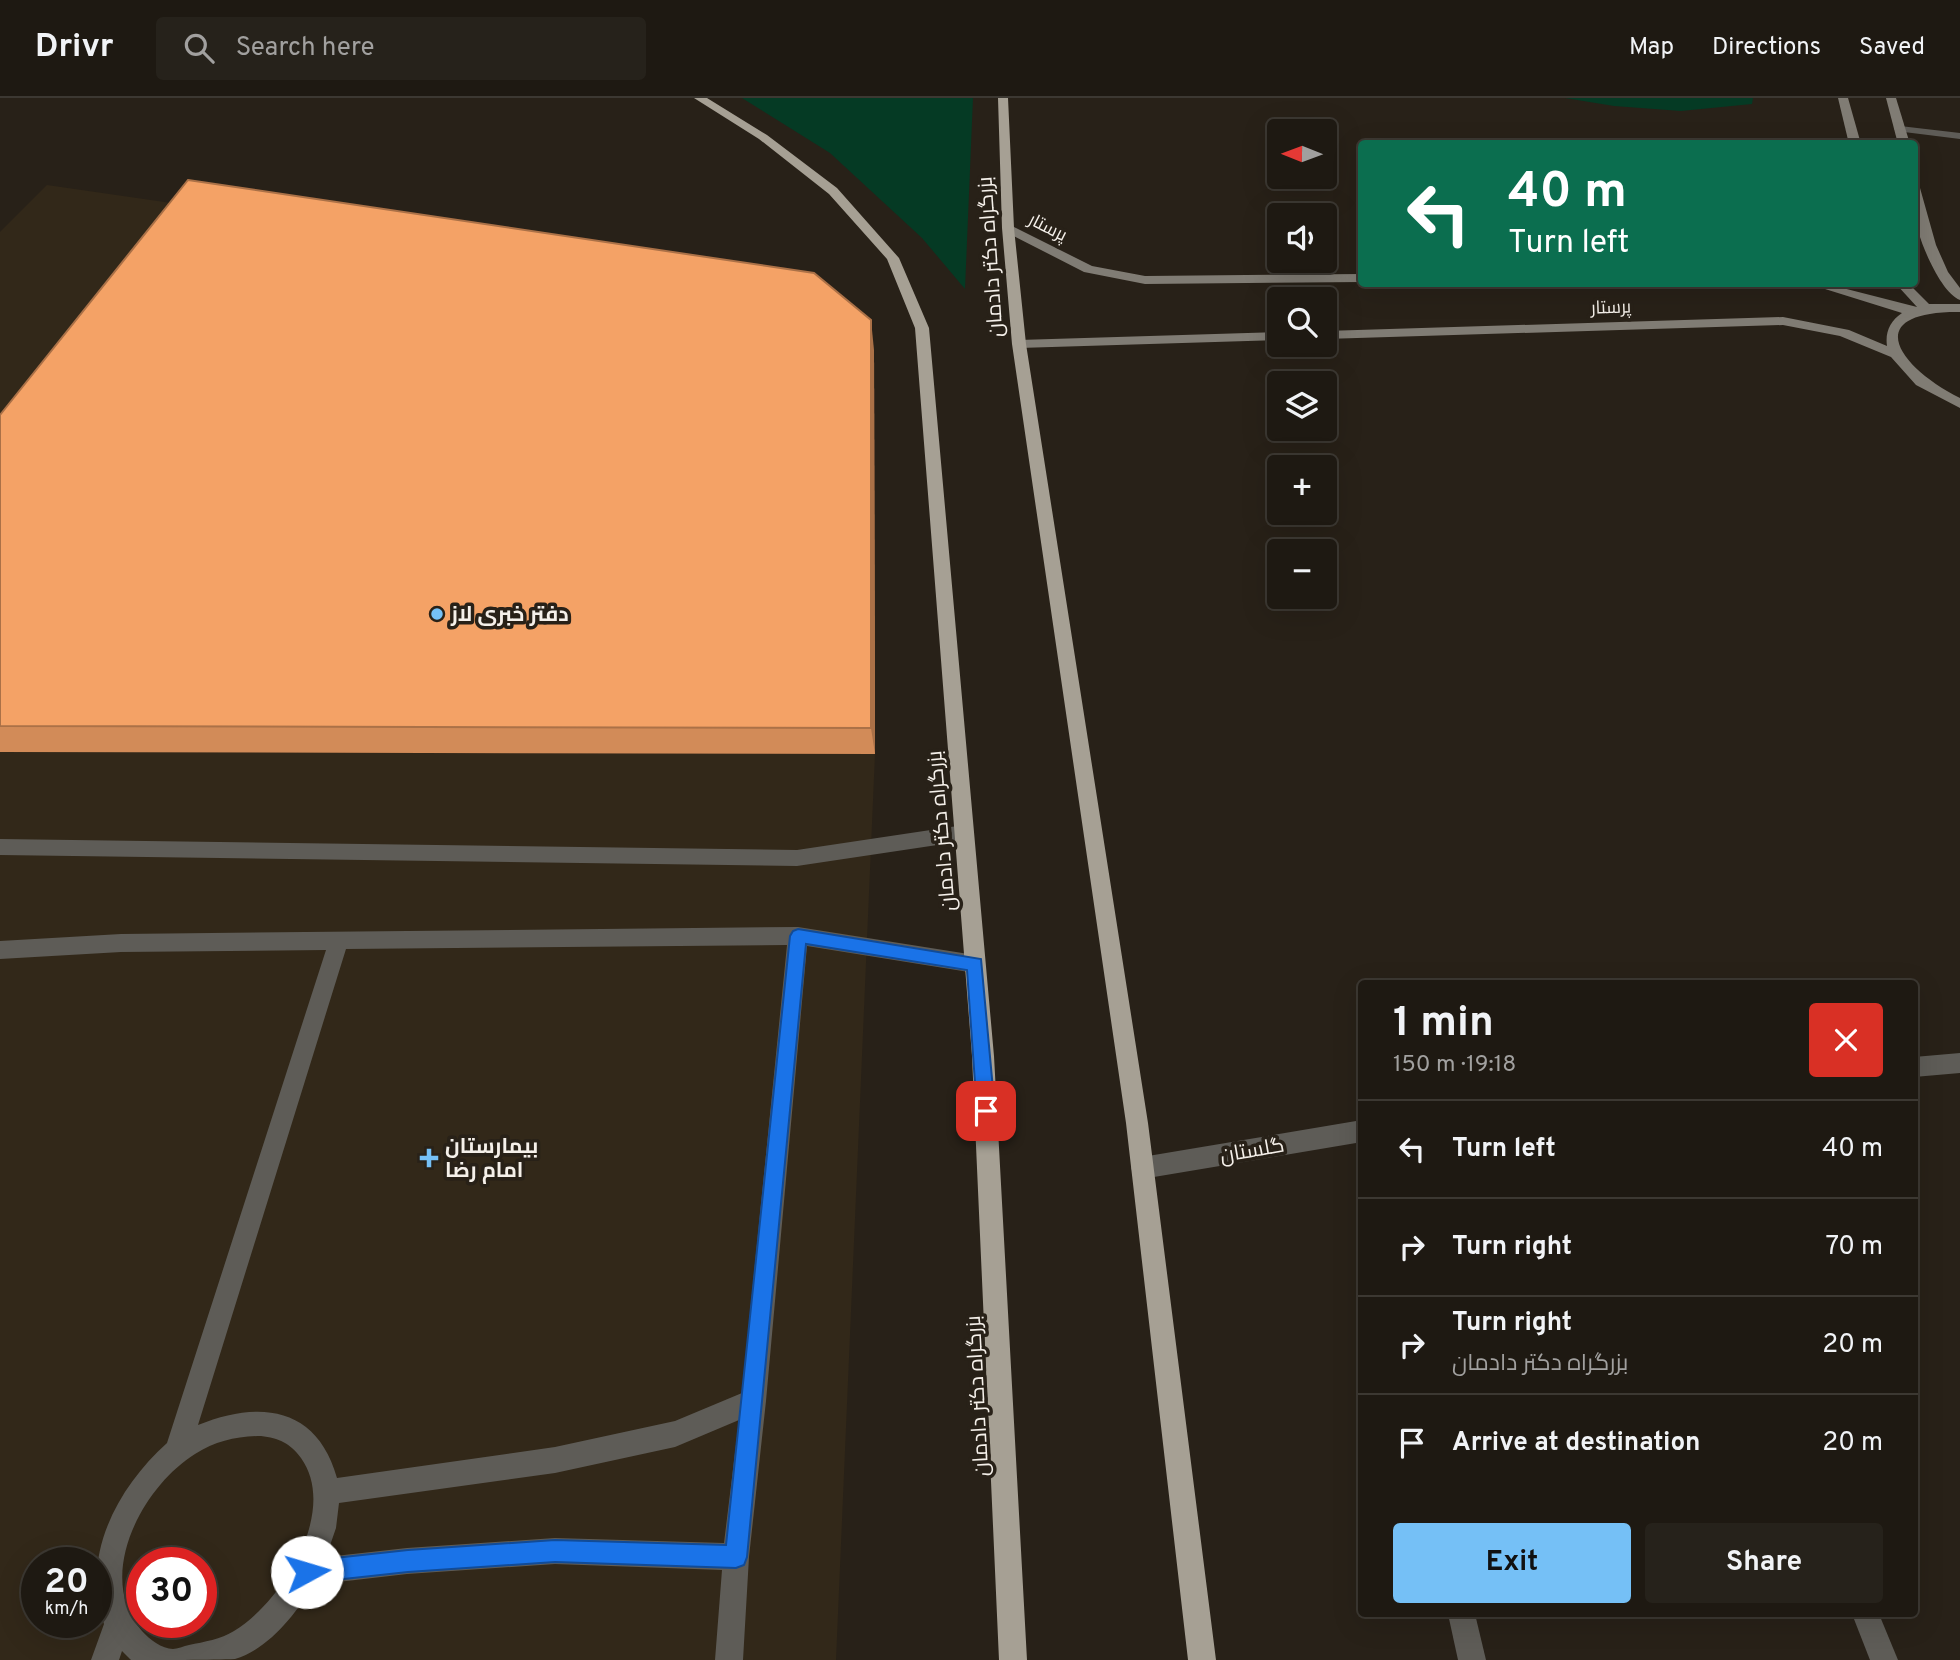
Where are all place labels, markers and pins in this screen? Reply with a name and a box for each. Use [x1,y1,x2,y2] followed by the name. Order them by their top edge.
[450,602,569,629] place label: دفتر خبری لاز
[429,606,445,622] marker: دفتر خبری لاز
[956,1081,1016,1141] pin
[445,1134,538,1185] place label: بیمارستان امام رضا
[419,1148,439,1168] marker: بیمارستان امام رضا

